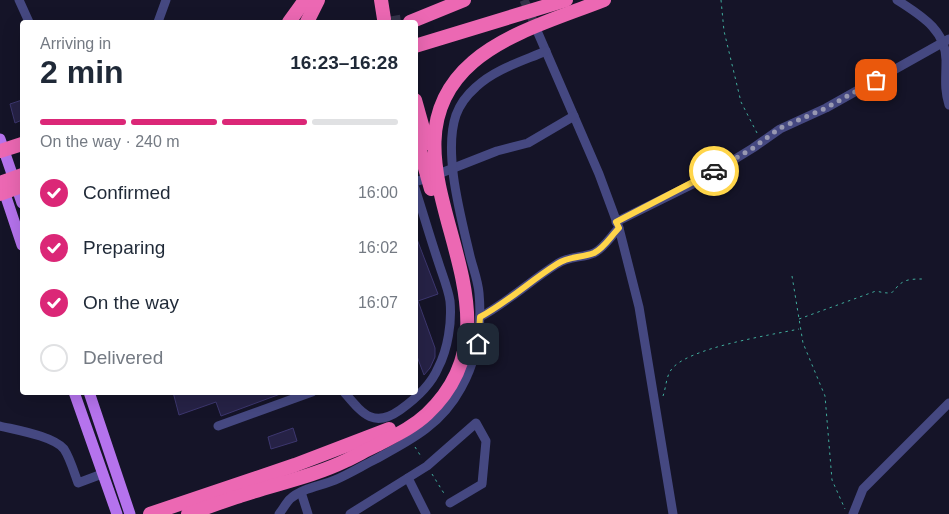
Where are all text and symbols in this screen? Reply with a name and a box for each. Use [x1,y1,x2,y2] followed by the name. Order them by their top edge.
[40,35,111,52] text: Arriving in
[290,52,398,73] text: 16:23–16:28
[40,54,124,90] text: 2 min
[855,59,897,101] pin
[862,66,890,94] icon: bag
[40,133,180,150] text: On the way · 240 m
[689,146,739,196] courier
[700,157,728,185] icon: car
[40,179,68,207] icon: check
[83,182,171,203] text: Confirmed
[358,184,398,201] text: 16:00
[40,234,68,262] icon: check
[83,237,165,258] text: Preparing
[358,239,398,256] text: 16:02
[40,289,68,317] icon: check
[83,292,179,313] text: On the way
[358,294,398,311] text: 16:07
[457,323,499,365] pin
[464,330,492,358] icon: home
[83,347,163,368] text: Delivered

